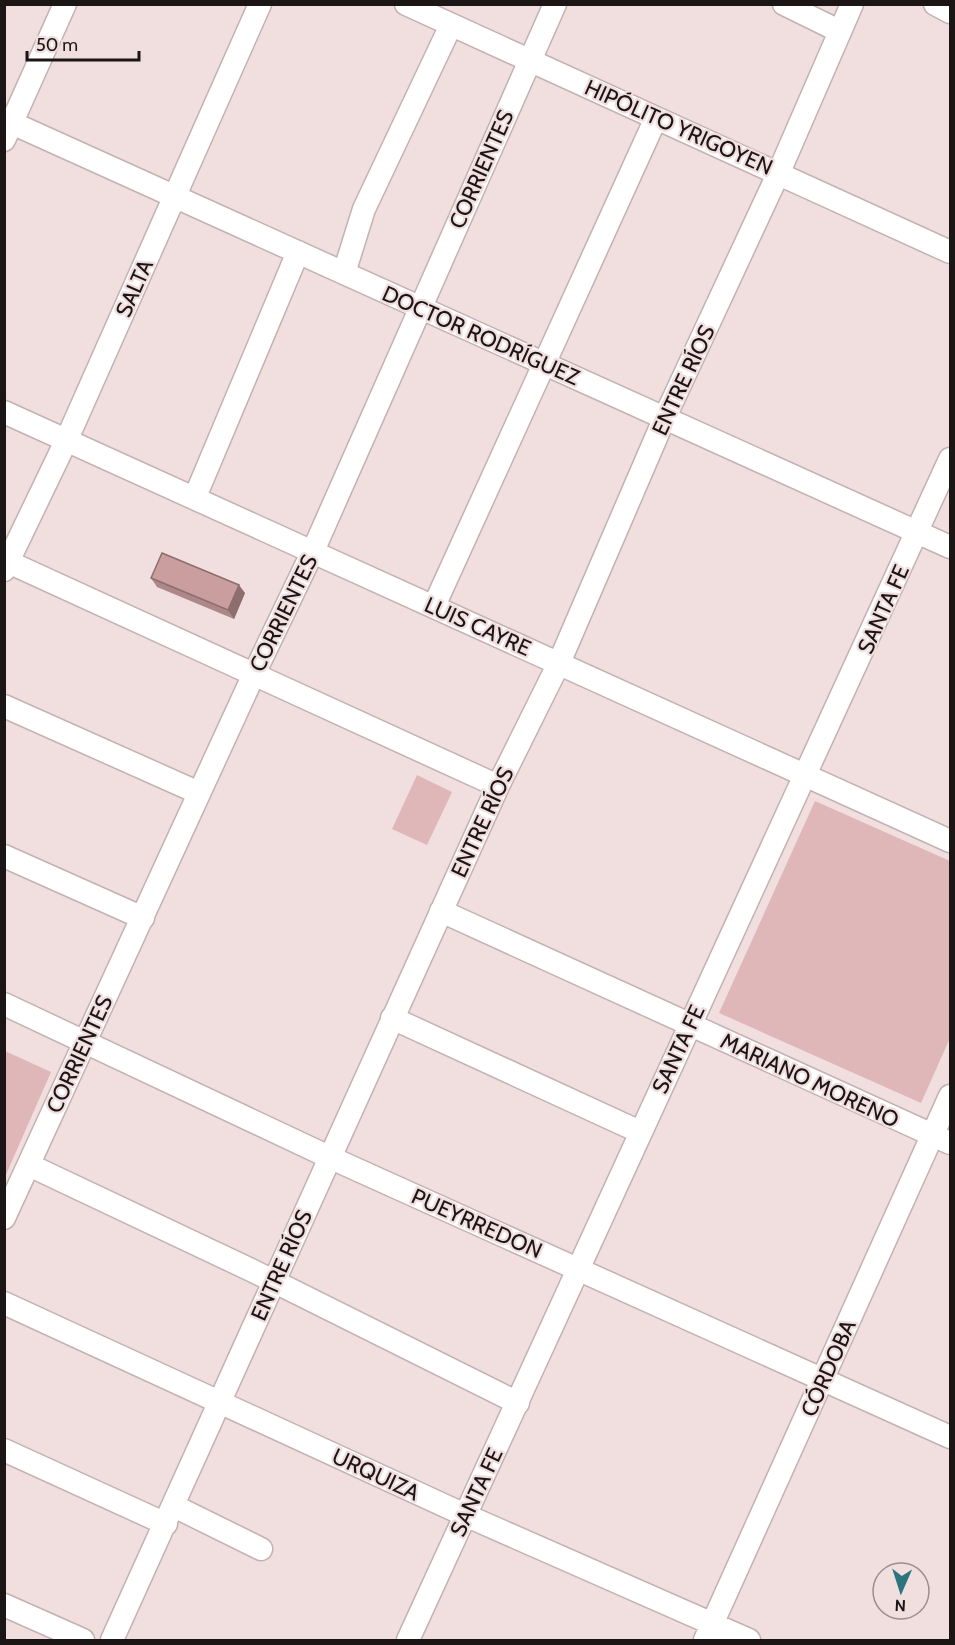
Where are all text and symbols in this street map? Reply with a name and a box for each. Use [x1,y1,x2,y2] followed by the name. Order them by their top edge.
[27,24,140,62] scale bar
[36,34,78,56] text: 50 m
[581,74,777,181] street label: HIPÓLITO YRIGOYEN
[443,106,520,233] street label: CORRIENTES
[110,255,159,321] street label: SALTA
[378,280,584,391] street label: DOCTOR RODRÍGUEZ
[646,321,721,440] street label: ENTRE RÍOS
[244,550,323,676] street label: CORRIENTES
[852,560,915,658] street label: SANTA FE
[420,591,535,662] street label: LUIS CAYRE
[445,763,520,882] street label: ENTRE RÍOS
[40,991,119,1117] street label: CORRIENTES
[646,1001,711,1098] street label: SANTA FE
[716,1027,903,1134] street label: MARIANO MORENO
[407,1183,546,1264] street label: PUEYRREDON
[245,1205,318,1325] street label: ENTRE RÍOS
[795,1315,862,1421] street label: CÓRDOBA
[328,1443,424,1507] street label: URQUIZA
[444,1444,509,1541] street label: SANTA FE
[871,1561,931,1621] north arrow
[894,1596,906,1615] text: N

